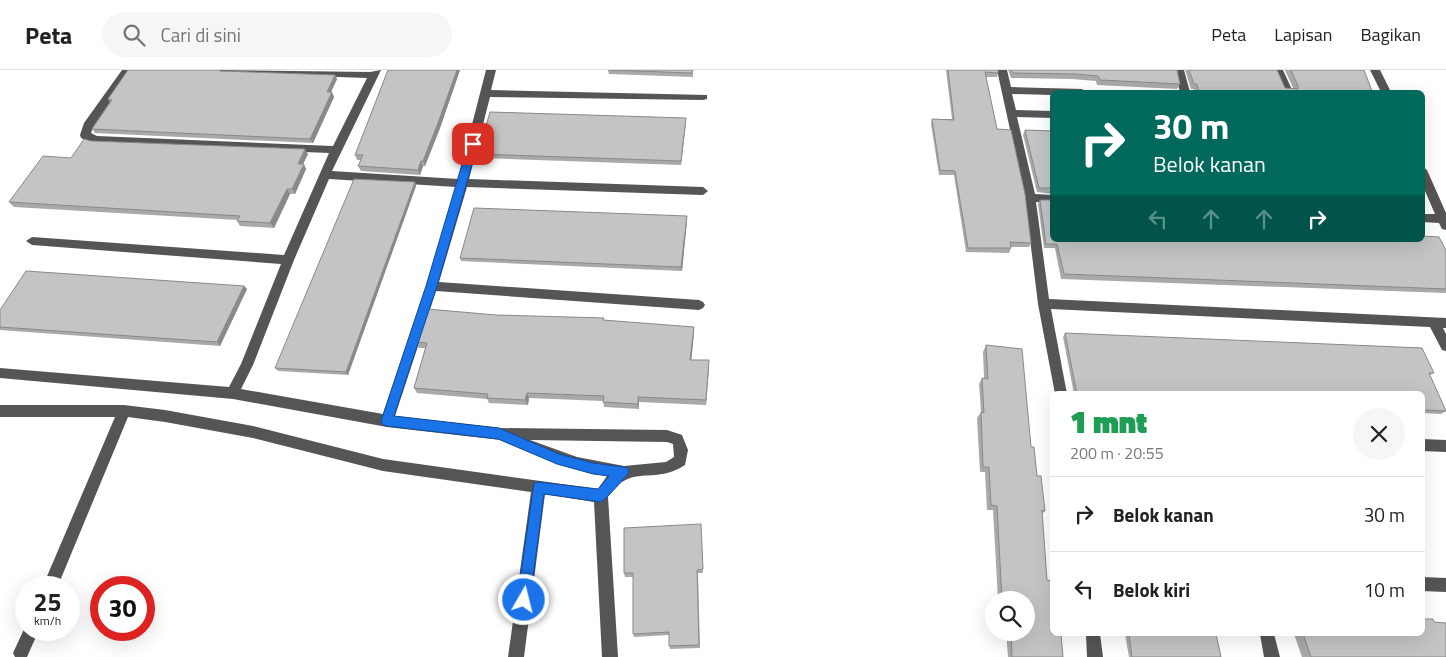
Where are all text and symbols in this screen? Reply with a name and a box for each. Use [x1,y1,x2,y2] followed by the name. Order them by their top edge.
[102,12,452,57] search box
[25,17,72,53] text: Peta
[160,20,241,49] text: Cari di sini
[120,21,148,49] icon: search
[1211,21,1246,48] text: Peta
[1274,21,1332,48] text: Lapisan
[1360,21,1421,48] text: Bagikan
[1153,99,1229,153] text: 30 m
[1070,110,1135,175] icon: right
[452,123,494,165] pin
[459,130,487,158] icon: arrive
[1153,147,1266,181] text: Belok kanan
[1144,205,1172,233] icon: left
[1197,205,1225,233] icon: ahead
[1250,205,1278,233] icon: ahead
[1303,205,1331,233] icon: right
[1070,399,1147,445] text: 1 mnt
[1353,408,1405,460] button: close
[1070,441,1164,465] text: 200 m · 20:55
[1070,500,1098,528] icon: right
[1113,500,1214,529] text: Belok kanan
[1364,500,1405,529] text: 30 m
[497,573,549,625] position arrow
[1070,575,1098,603] icon: left
[1113,575,1190,604] text: Belok kiri
[1364,575,1405,604] text: 10 m
[90,576,155,641] speed limit sign: 30
[33,583,62,621] text: 25
[985,591,1035,641] map controls
[985,591,1035,641] button: search
[34,611,61,630] text: km/h

